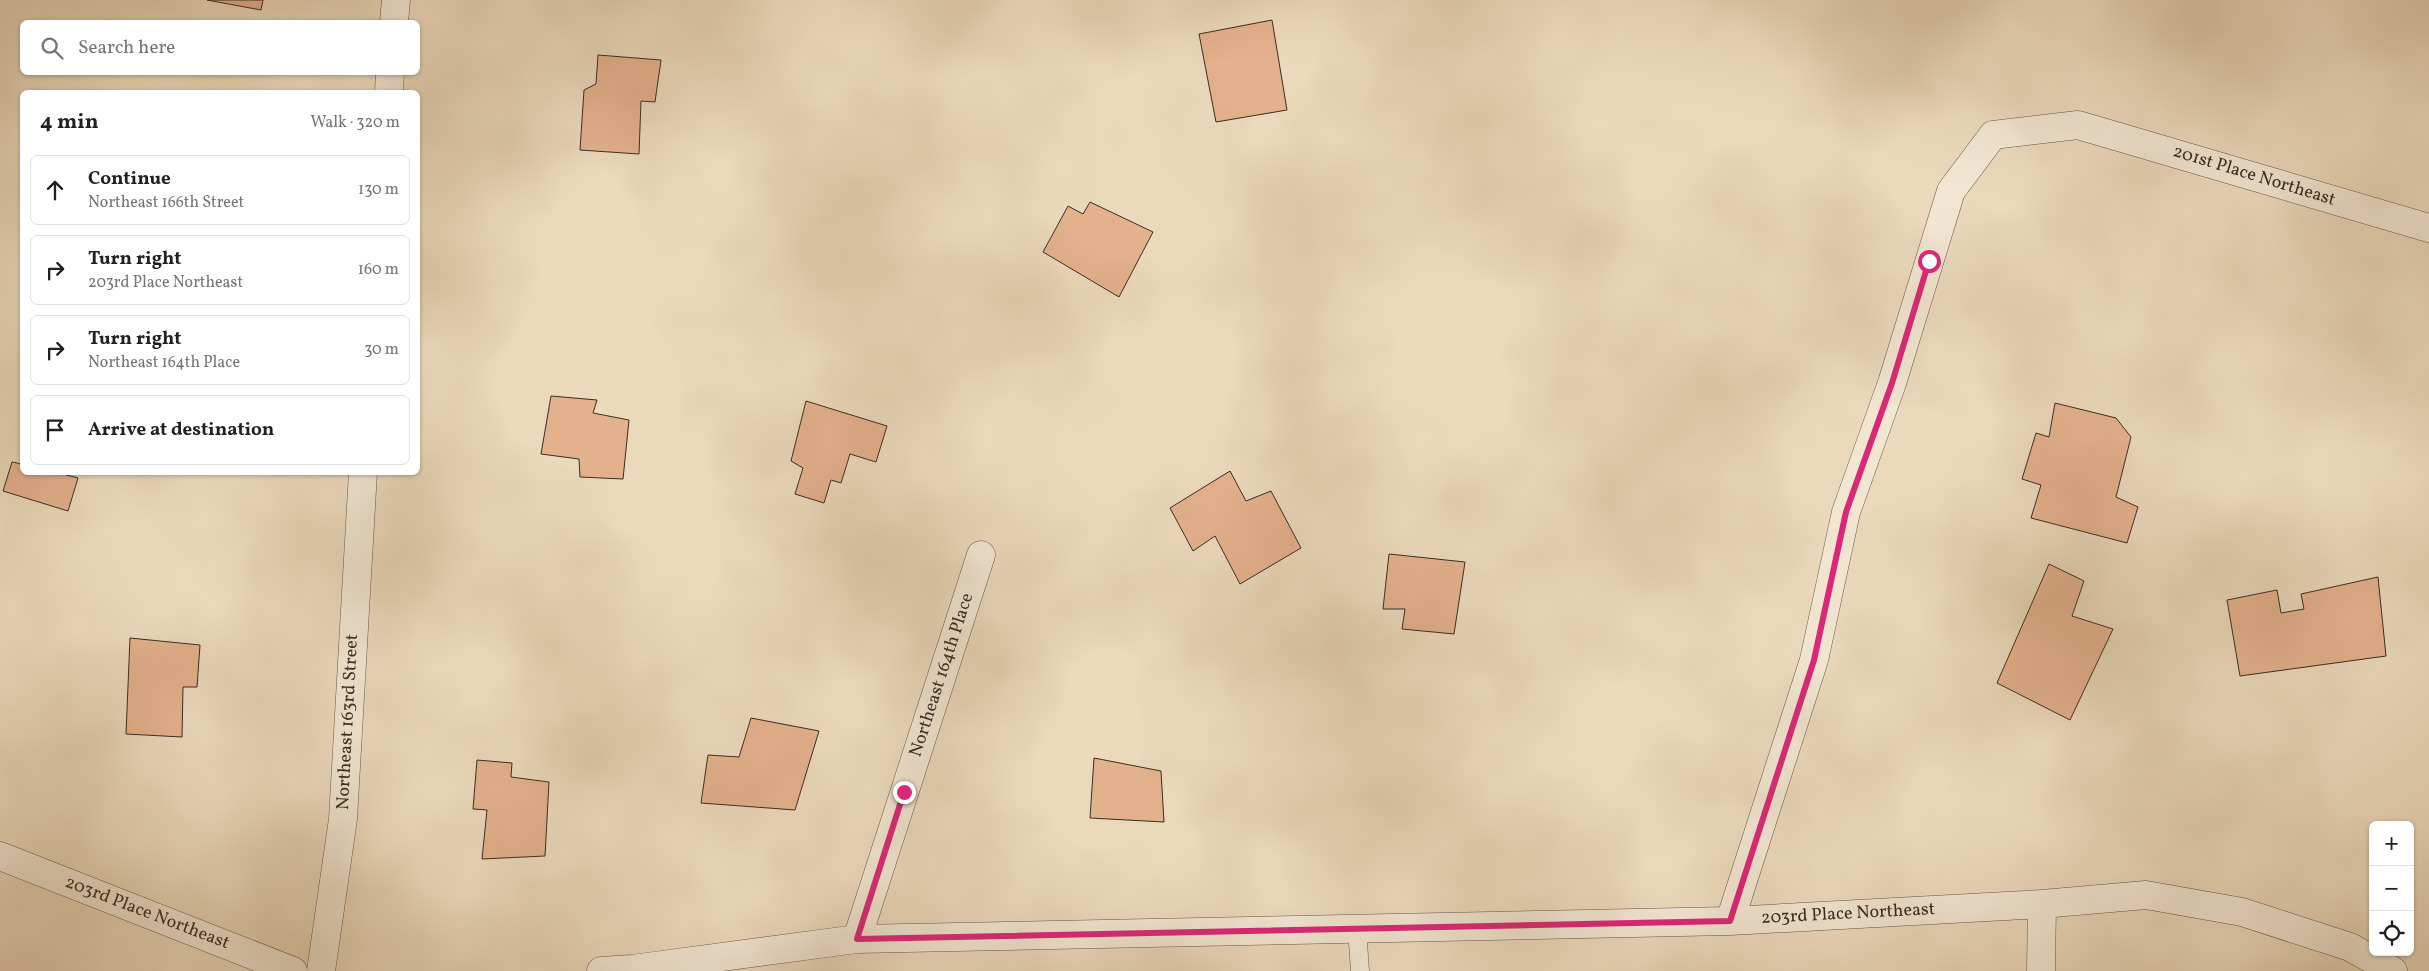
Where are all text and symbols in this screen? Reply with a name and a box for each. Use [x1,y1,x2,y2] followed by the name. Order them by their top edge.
[20,20,420,75] search box
[38,34,66,62] icon: search
[78,35,175,61] text: Search here
[40,108,99,137] text: 4 min
[310,112,400,134] text: Walk · 320 m
[2170,139,2338,213] street label: 201st Place Northeast
[88,166,171,192] text: Continue
[41,176,69,204] icon: ahead
[358,179,399,201] text: 130 m
[88,192,244,214] text: Northeast 166th Street
[88,246,181,272] text: Turn right
[1918,250,1941,273] route start
[41,256,69,284] icon: right
[358,259,399,281] text: 160 m
[88,272,243,294] text: 203rd Place Northeast
[88,326,181,352] text: Turn right
[41,336,69,364] icon: right
[364,339,399,361] text: 30 m
[88,352,240,374] text: Northeast 164th Place
[41,416,69,444] icon: arrive
[88,417,274,443] text: Arrive at destination
[904,590,980,760] street label: Northeast 164th Place
[331,633,365,811] street label: Northeast 163rd Street
[893,781,916,804] route end
[2369,821,2414,956] map controls
[2369,821,2414,866] button: +
[2369,866,2414,911] button: −
[61,870,233,956] street label: 203rd Place Northeast
[1760,897,1936,931] street label: 203rd Place Northeast
[2369,911,2414,956] button: locate

